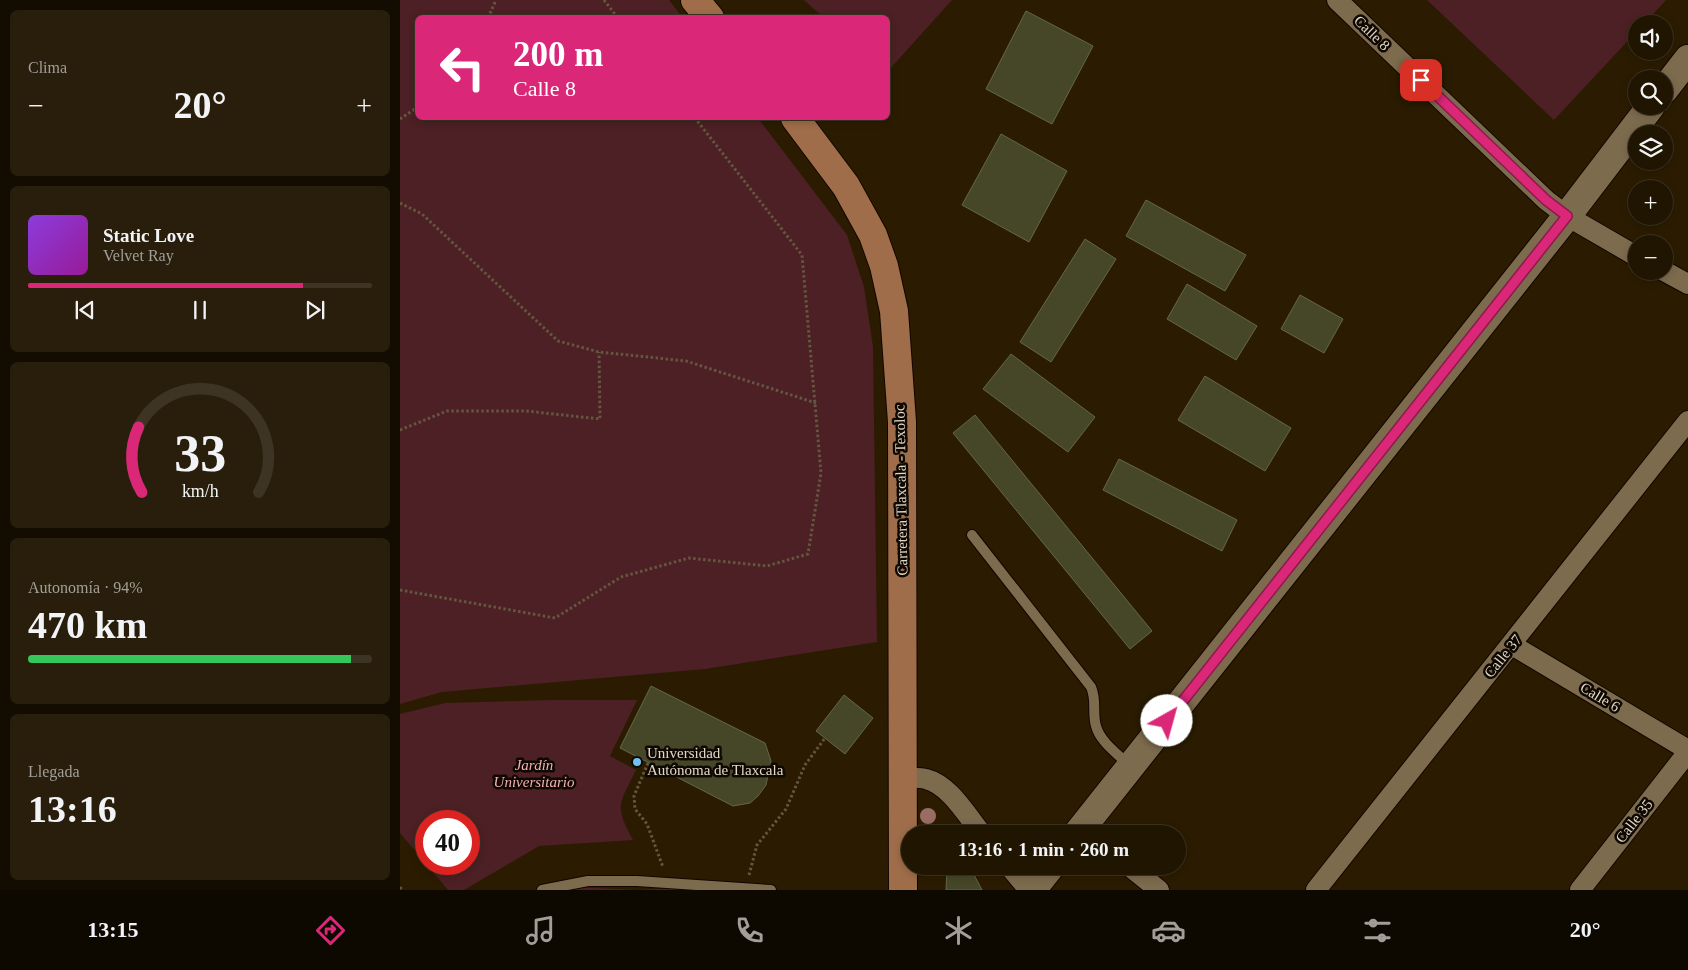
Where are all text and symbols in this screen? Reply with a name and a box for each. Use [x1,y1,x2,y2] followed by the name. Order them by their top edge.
[1351,12,1393,54] street label: Calle 8
[1628,15,1673,280] map controls
[1628,15,1673,60] button: sound
[430,35,495,100] icon: left
[513,35,603,74] text: 200 m
[28,59,67,76] text: Clima
[1400,59,1442,101] pin
[1407,66,1435,94] icon: arrive
[1628,70,1673,115] button: search
[513,76,576,101] text: Calle 8
[173,84,227,126] text: 20°
[28,90,44,121] text: −
[356,90,372,121] text: +
[1628,125,1673,170] button: layers
[1628,180,1673,225] button: +
[103,225,194,246] text: Static Love
[1628,235,1673,280] button: −
[103,247,174,264] text: Velvet Ray
[71,296,99,324] icon: previous
[186,296,214,324] icon: pause
[301,296,329,324] icon: next
[892,404,910,576] street label: Carretera Tlaxcala - Texoloc
[174,425,226,482] text: 33
[182,481,218,501] text: km/h
[28,579,143,596] text: Autonomía · 94%
[28,604,147,646] text: 470 km
[1481,631,1525,681] street label: Calle 37
[1577,679,1623,715] street label: Calle 6
[1140,694,1192,746] position arrow
[647,745,784,778] place label: Universidad Autónoma de Tlaxcala
[631,756,643,768] marker: Universidad Autónoma de Tlaxcala
[494,757,575,790] park label: Jardín Universitario
[28,763,80,780] text: Llegada
[28,788,117,830] text: 13:16
[1612,796,1656,846] street label: Calle 35
[415,810,480,875] speed limit sign: 40
[958,839,1129,860] text: 13:16 · 1 min · 260 m
[313,913,348,948] icon: directions
[523,913,558,948] icon: music
[732,913,767,948] icon: phone
[941,913,976,948] icon: climate
[1151,913,1186,948] icon: car
[1360,913,1395,948] icon: filters
[87,917,139,942] text: 13:15
[1570,917,1601,942] text: 20°

